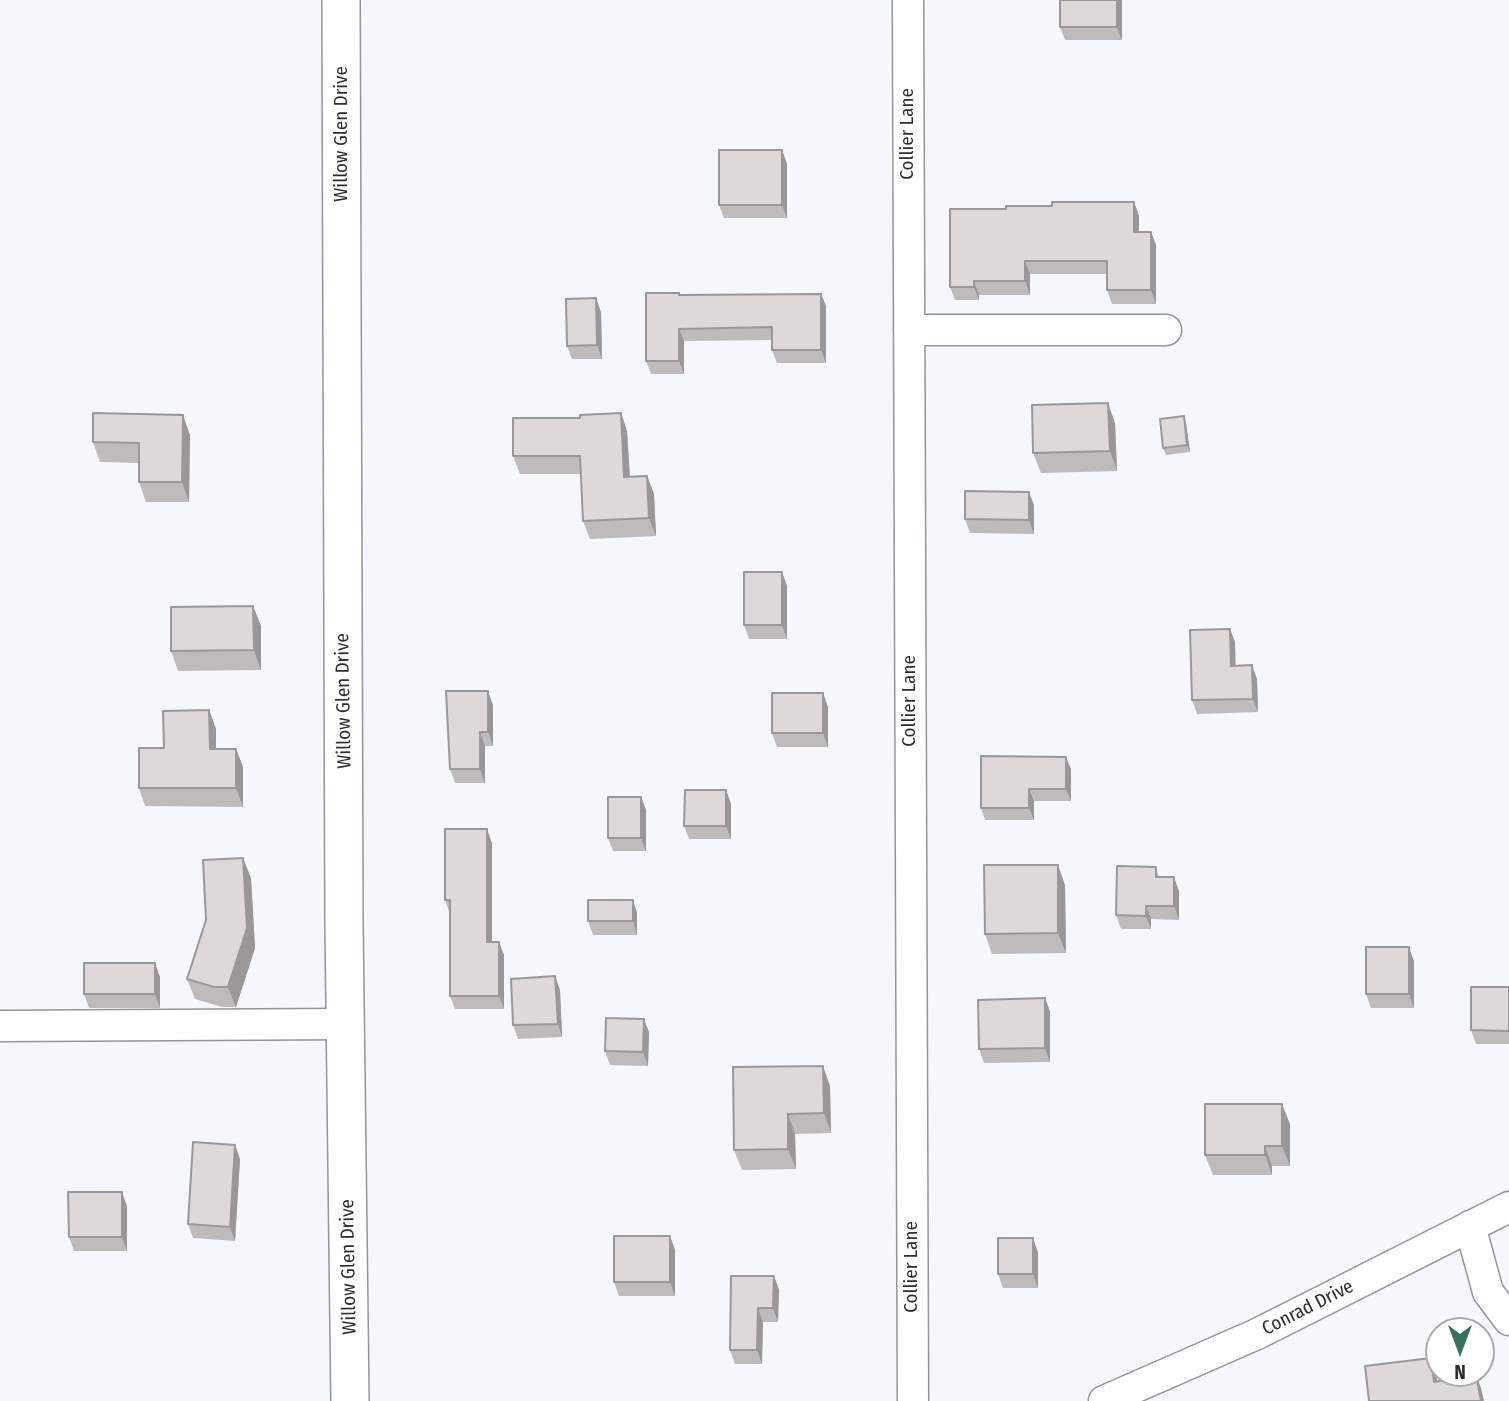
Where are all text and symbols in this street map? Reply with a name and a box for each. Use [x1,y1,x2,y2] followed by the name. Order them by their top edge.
[331,66,353,202] street label: Willow Glen Drive
[897,88,919,180] street label: Collier Lane
[331,633,357,769] street label: Willow Glen Drive
[899,655,921,747] street label: Collier Lane
[336,1199,362,1335] street label: Willow Glen Drive
[901,1221,923,1313] street label: Collier Lane
[1258,1275,1358,1341] street label: Conrad Drive
[1425,1317,1495,1387] north arrow
[1454,1360,1466,1383] text: N

